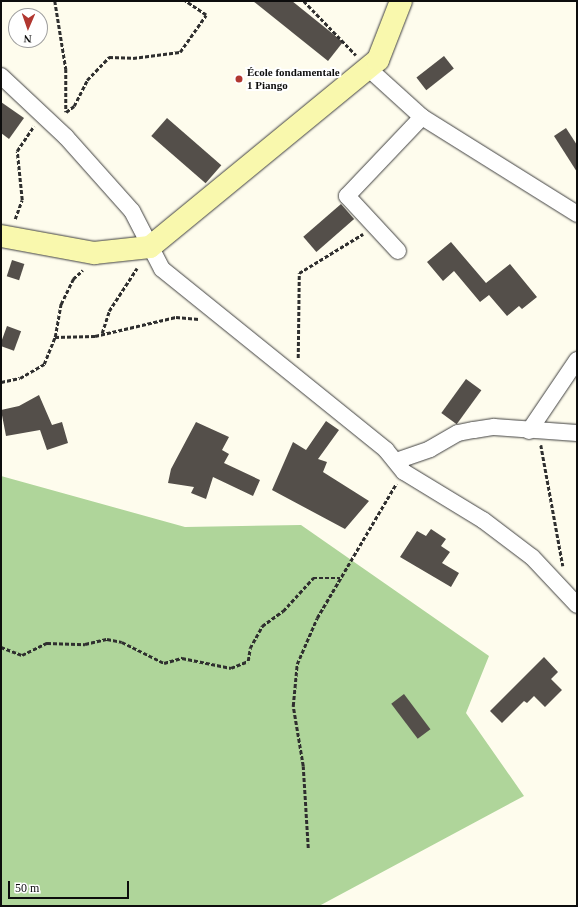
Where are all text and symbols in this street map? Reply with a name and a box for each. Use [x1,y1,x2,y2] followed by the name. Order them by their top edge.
[8,8,48,48] north arrow
[23,33,32,45] text: N
[247,66,340,92] place label: École fondamentale 1 Piango
[234,74,244,84] marker: École fondamentale 1 Piango
[10,873,131,899] scale bar
[15,881,39,895] text: 50 m

